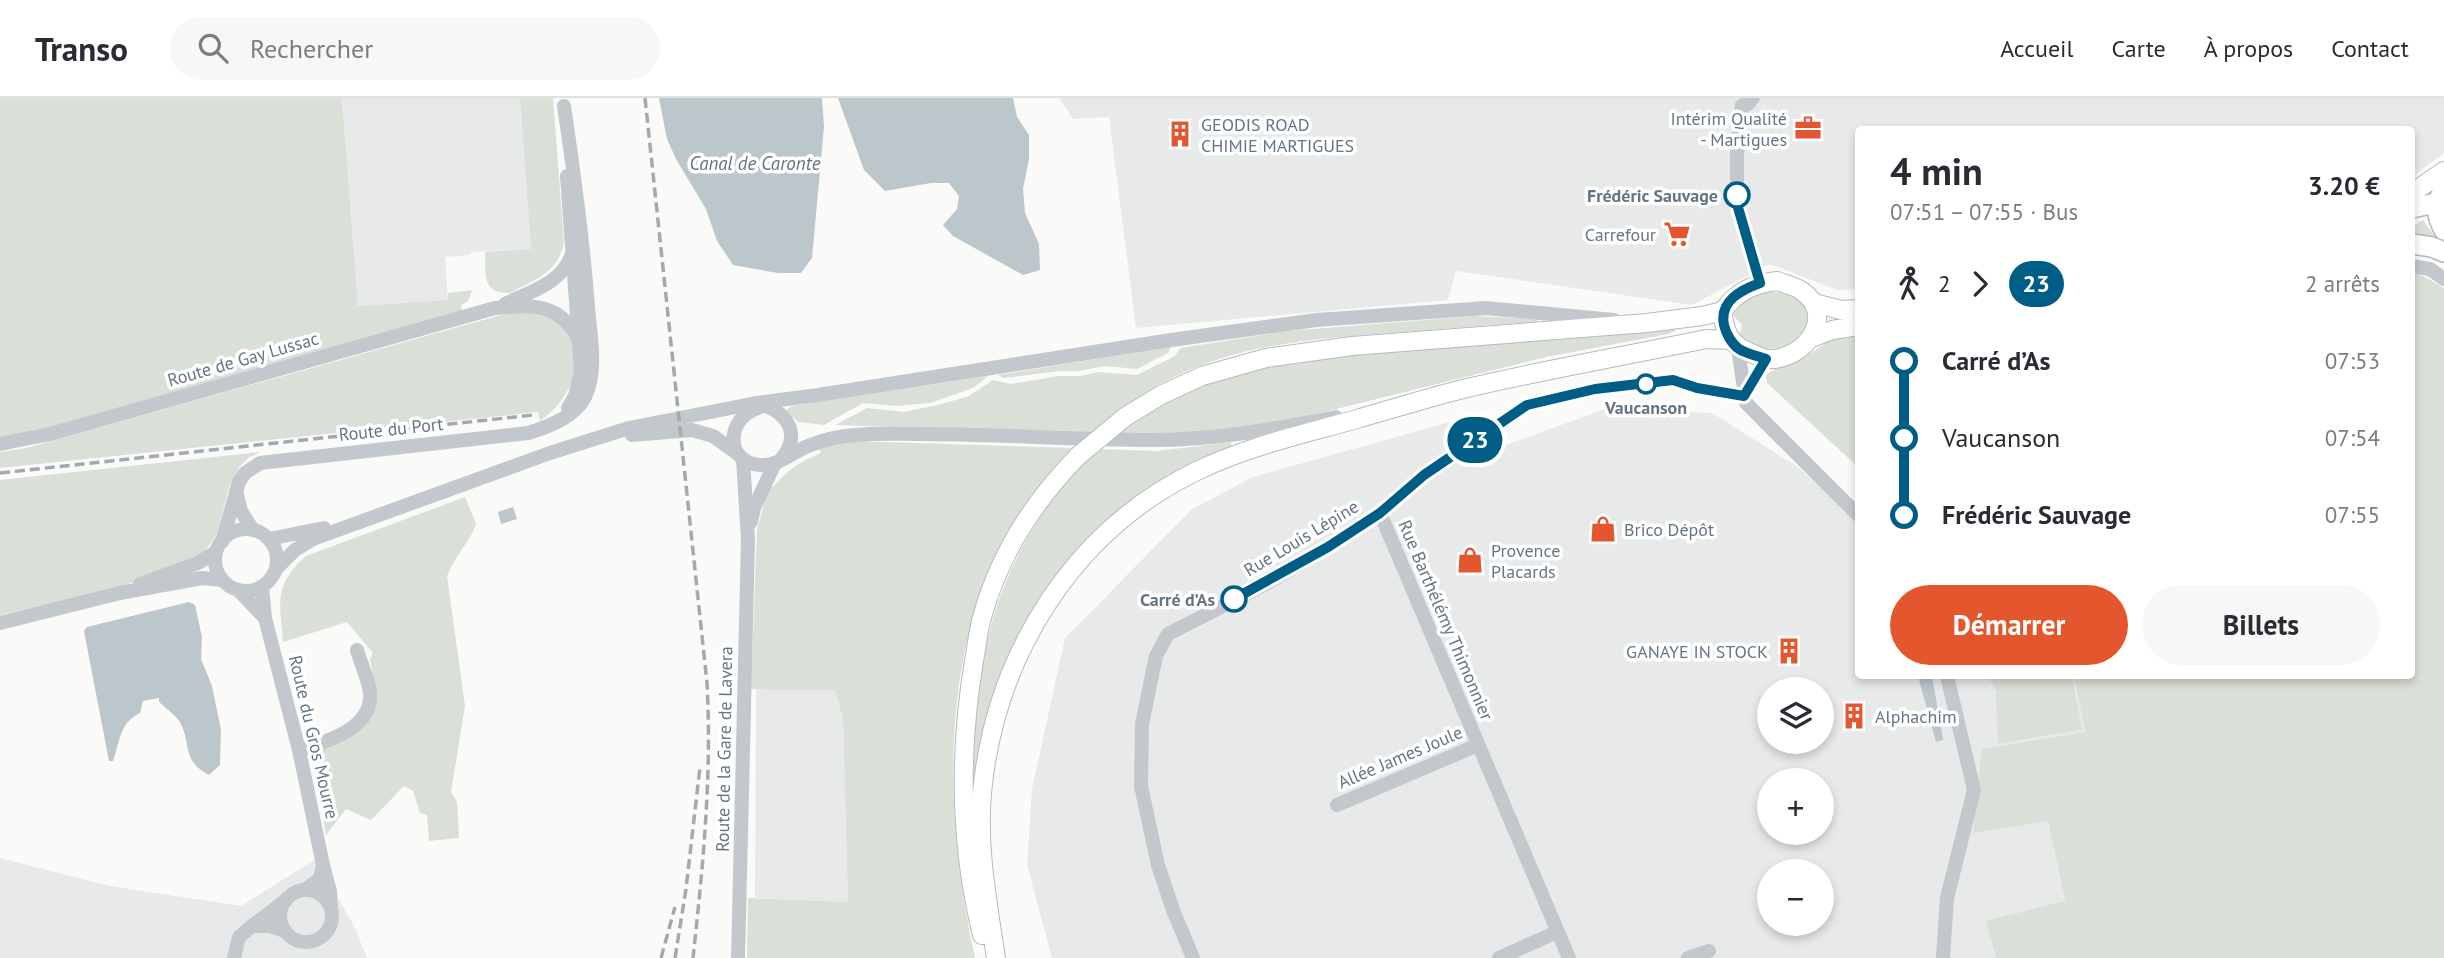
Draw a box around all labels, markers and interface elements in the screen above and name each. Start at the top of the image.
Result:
search box [170,17,660,80]
text: Transo [35,27,128,70]
icon: search [194,29,232,67]
text: Rechercher [250,32,373,65]
text: Accueil [2000,33,2074,64]
text: Carte [2112,33,2166,64]
text: À propos [2204,33,2293,64]
text: Contact [2331,33,2409,64]
place label: Intérim Qualité - Martigues [1670,107,1787,151]
place label: GEODIS ROAD CHIMIE MARTIGUES [1201,113,1354,157]
office icon: Intérim Qualité - Martigues [1793,113,1823,143]
building icon: GEODIS ROAD CHIMIE MARTIGUES [1165,119,1195,149]
text: 4 min [1890,146,1983,195]
water label: Canal de Caronte [690,151,821,175]
text: 3.20 € [2308,169,2380,202]
marker: Frédéric Sauvage [1724,182,1750,208]
place label: Frédéric Sauvage [1587,184,1718,207]
text: 07:51 – 07:55 · Bus [1890,197,2078,226]
supermarket icon: Carrefour [1662,219,1692,249]
place label: Carrefour [1585,223,1656,246]
icon: walk [1890,265,1928,303]
icon: forward [1961,265,1999,303]
text: 23 [2023,268,2050,299]
text: 2 [1938,269,1951,298]
text: 2 arrêts [2305,269,2380,298]
street label: Route de Gay Lussac [165,326,321,392]
text: Carré d’As [1942,344,2050,377]
text: 07:53 [2325,346,2380,375]
marker: Vaucanson [1636,374,1656,394]
place label: Vaucanson [1604,396,1687,419]
street label: Route du Port [338,412,444,446]
line badge: 23 [1444,417,1506,463]
text: Vaucanson [1942,421,2060,454]
text: 07:54 [2325,423,2380,452]
text: 23 [1461,424,1489,455]
street label: Rue Louis Lépine [1239,495,1363,581]
text: Frédéric Sauvage [1942,498,2131,531]
text: 07:55 [2325,500,2380,529]
shop icon: Brico Dépôt [1588,514,1618,544]
street label: Rue Barthélémy Thimonnier [1393,517,1499,723]
place label: Brico Dépôt [1624,518,1714,541]
place label: Provence Placards [1491,539,1560,583]
shop icon: Provence Placards [1455,545,1485,575]
button: Démarrer [1890,585,2128,665]
button: Billets [2142,585,2380,665]
marker: Carré d’As [1221,586,1247,612]
place label: Carré d’As [1140,588,1215,611]
building icon: GANAYE IN STOCK [1774,636,1804,666]
place label: GANAYE IN STOCK [1626,640,1768,663]
street label: Route de la Gare de Lavera [711,646,737,852]
street label: Route du Gros Mourre [284,653,344,821]
map controls [1757,677,1834,936]
button: layers [1757,677,1834,754]
building icon: Alphachim [1839,701,1869,731]
place label: Alphachim [1875,705,1957,728]
street label: Allée James Joule [1334,720,1466,794]
button: + [1757,768,1834,845]
button: − [1757,859,1834,936]

